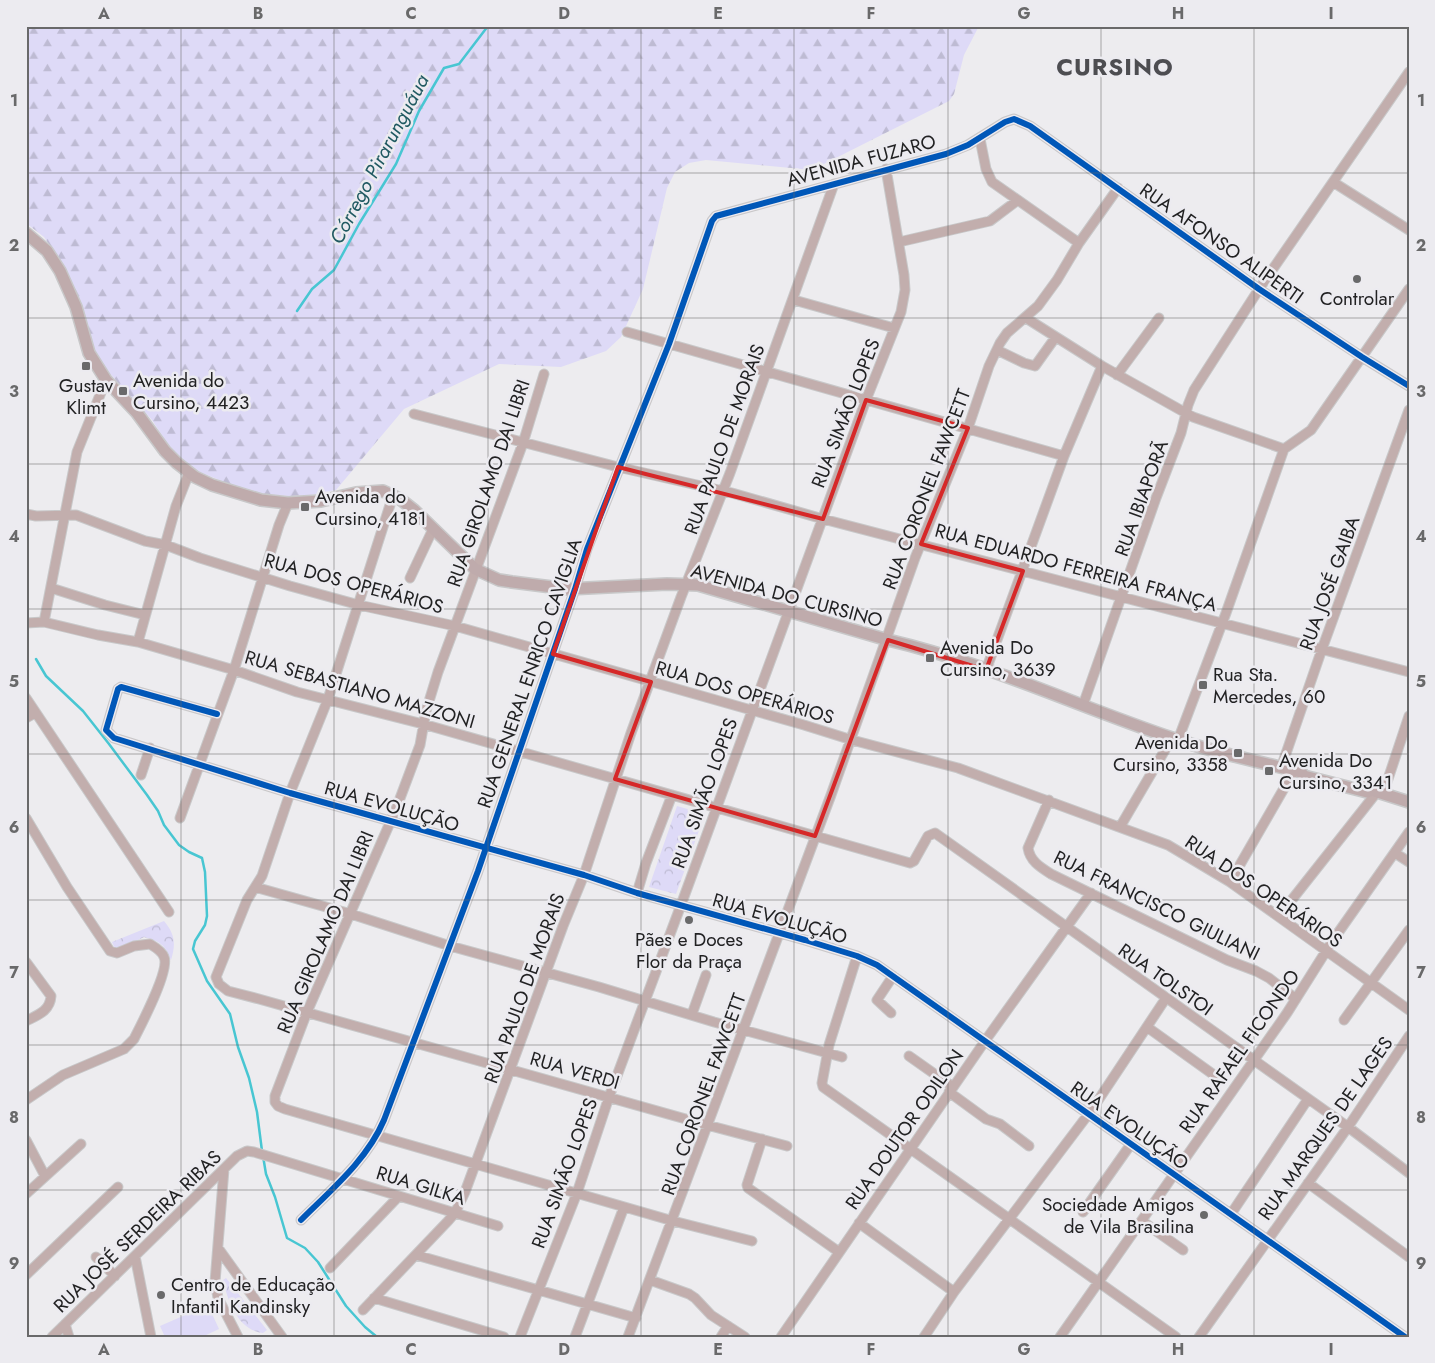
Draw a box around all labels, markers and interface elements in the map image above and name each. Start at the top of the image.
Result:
text: A [97,2,110,25]
text: B [253,2,263,25]
text: C [405,2,417,25]
text: D [558,2,570,25]
text: E [713,2,723,25]
text: F [867,2,875,25]
text: G [1017,2,1031,25]
text: H [1172,2,1184,25]
text: I [1328,2,1334,25]
district label: CURSINO [1056,49,1174,84]
water label: Córrego Pirarunguáua [322,69,437,249]
text: 1 [10,89,18,112]
text: 1 [1417,89,1425,112]
street label: AVENIDA FUZARO [783,128,939,193]
street label: RUA AFONSO ALIPERTI [1134,177,1309,310]
text: 2 [9,234,19,257]
text: 2 [1416,234,1426,257]
marker: Controlar [1351,273,1363,285]
place label: Controlar [1320,285,1395,312]
street label: RUA SIMÃO LOPES [805,335,886,492]
street label: RUA PAULO DE MORAIS [677,340,771,538]
marker: Gustav Klimt [80,360,92,372]
place label: Avenida do Cursino, 4423 [133,367,249,416]
place label: Gustav Klimt [59,372,114,421]
street label: RUA GIROLAMO DAI LIBRI [440,376,537,591]
text: 3 [9,380,19,403]
text: 3 [1416,380,1426,403]
marker: Avenida do Cursino, 4423 [117,385,129,397]
street label: RUA CORONEL FAWCETT [876,385,977,593]
street label: RUA IBIAPORÃ [1108,436,1175,560]
place label: Avenida do Cursino, 4181 [315,483,427,532]
marker: Avenida do Cursino, 4181 [299,501,311,513]
street label: RUA JOSÉ GAIBA [1293,512,1366,654]
street label: RUA EDUARDO FERREIRA FRANÇA [932,517,1220,618]
text: 4 [8,525,20,548]
text: 4 [1415,525,1427,548]
street label: RUA GENERAL ENRICO CAVIGLIA [471,534,589,812]
street label: RUA DOS OPERÁRIOS [261,547,447,620]
street label: AVENIDA DO CURSINO [688,557,886,634]
place label: Avenida Do Cursino, 3639 [940,634,1056,683]
street label: RUA SEBASTIANO MAZZONI [242,644,478,735]
marker: Avenida Do Cursino, 3639 [924,652,936,664]
street label: RUA DOS OPERÁRIOS [652,654,837,731]
place label: Rua Sta. Mercedes, 60 [1213,661,1325,710]
text: 5 [9,670,19,693]
text: 5 [1416,670,1426,693]
marker: Rua Sta. Mercedes, 60 [1197,679,1209,691]
street label: RUA SIMÃO LOPES [665,714,744,872]
place label: Avenida Do Cursino, 3358 [1113,729,1228,778]
marker: Avenida Do Cursino, 3358 [1232,747,1244,759]
place label: Avenida Do Cursino, 3341 [1279,747,1392,796]
marker: Avenida Do Cursino, 3341 [1263,765,1275,777]
street label: RUA EVOLUÇÃO [321,774,462,839]
text: 6 [9,816,19,839]
text: 6 [1416,816,1426,839]
street label: RUA GIROLAMO DAI LIBRI [270,827,380,1038]
street label: RUA DOS OPERÁRIOS [1180,829,1348,954]
street label: RUA FRANCISCO GIULIANI [1049,844,1264,967]
street label: RUA EVOLUÇÃO [709,886,850,951]
street label: RUA PAULO DE MORAIS [477,889,571,1087]
marker: Pães e Doces Flor da Praça [683,914,695,926]
place label: Pães e Doces Flor da Praça [635,926,743,975]
street label: RUA TOLSTOI [1113,937,1219,1022]
text: 7 [9,961,19,984]
text: 7 [1416,961,1426,984]
street label: RUA RAFAEL FICONDO [1173,964,1306,1139]
street label: RUA CORONEL FAWCETT [654,989,753,1199]
street label: RUA MARQUES DE LAGES [1252,1031,1399,1226]
street label: RUA DOUTOR ODILON [839,1044,970,1215]
street label: RUA VERDI [527,1045,623,1096]
street label: RUA EVOLUÇÃO [1065,1075,1194,1176]
street label: RUA SIMÃO LOPES [525,1094,604,1252]
text: 8 [9,1106,19,1129]
text: 8 [1416,1106,1426,1129]
street label: RUA JOSÉ SERDEIRA RIBAS [47,1144,227,1319]
street label: RUA GILKA [373,1159,469,1212]
place label: Sociedade Amigos de Vila Brasilina [1042,1191,1194,1240]
marker: Sociedade Amigos de Vila Brasilina [1198,1209,1210,1221]
text: 9 [9,1252,19,1275]
text: 9 [1416,1252,1426,1275]
place label: Centro de Educação Infantil Kandinsky [171,1271,335,1320]
marker: Centro de Educação Infantil Kandinsky [155,1289,167,1301]
text: A [97,1338,110,1361]
text: B [253,1338,263,1361]
text: C [405,1338,417,1361]
text: D [558,1338,570,1361]
text: E [713,1338,723,1361]
text: F [867,1338,875,1361]
text: G [1017,1338,1031,1361]
text: H [1172,1338,1184,1361]
text: I [1328,1338,1334,1361]

